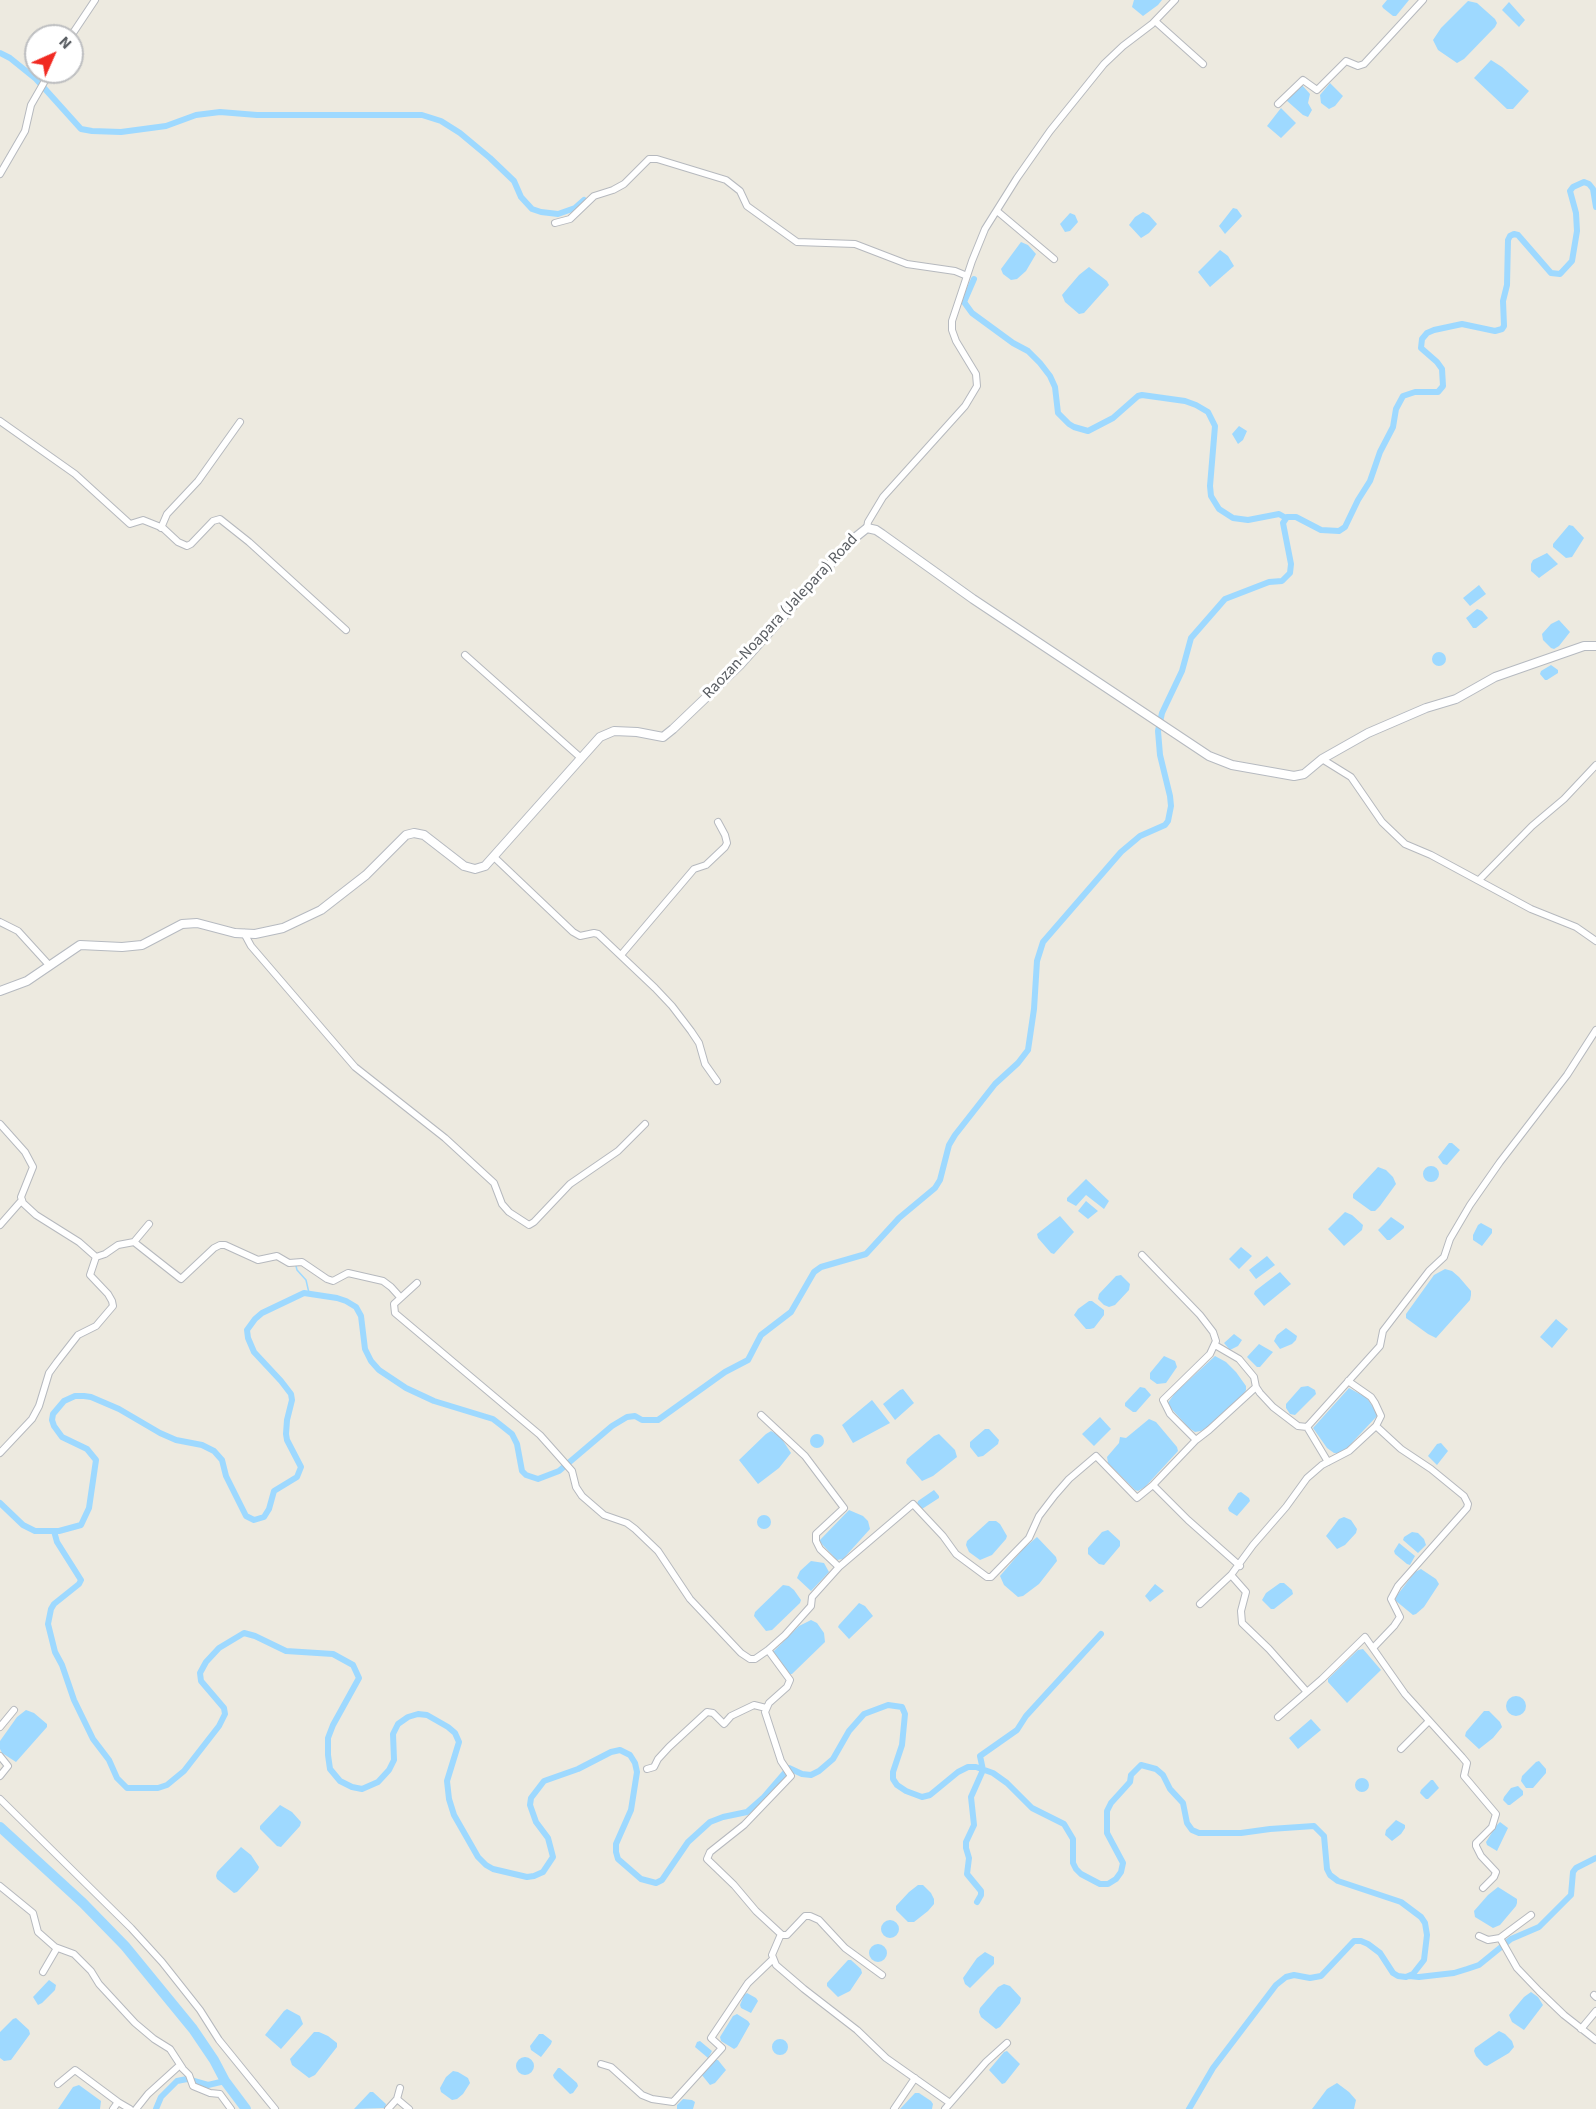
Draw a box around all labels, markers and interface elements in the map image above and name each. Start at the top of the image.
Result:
north arrow [24,24,84,84]
text: N [54,31,77,54]
street label: Raozan-Noapara (Jalepara) Road [699,531,863,703]

